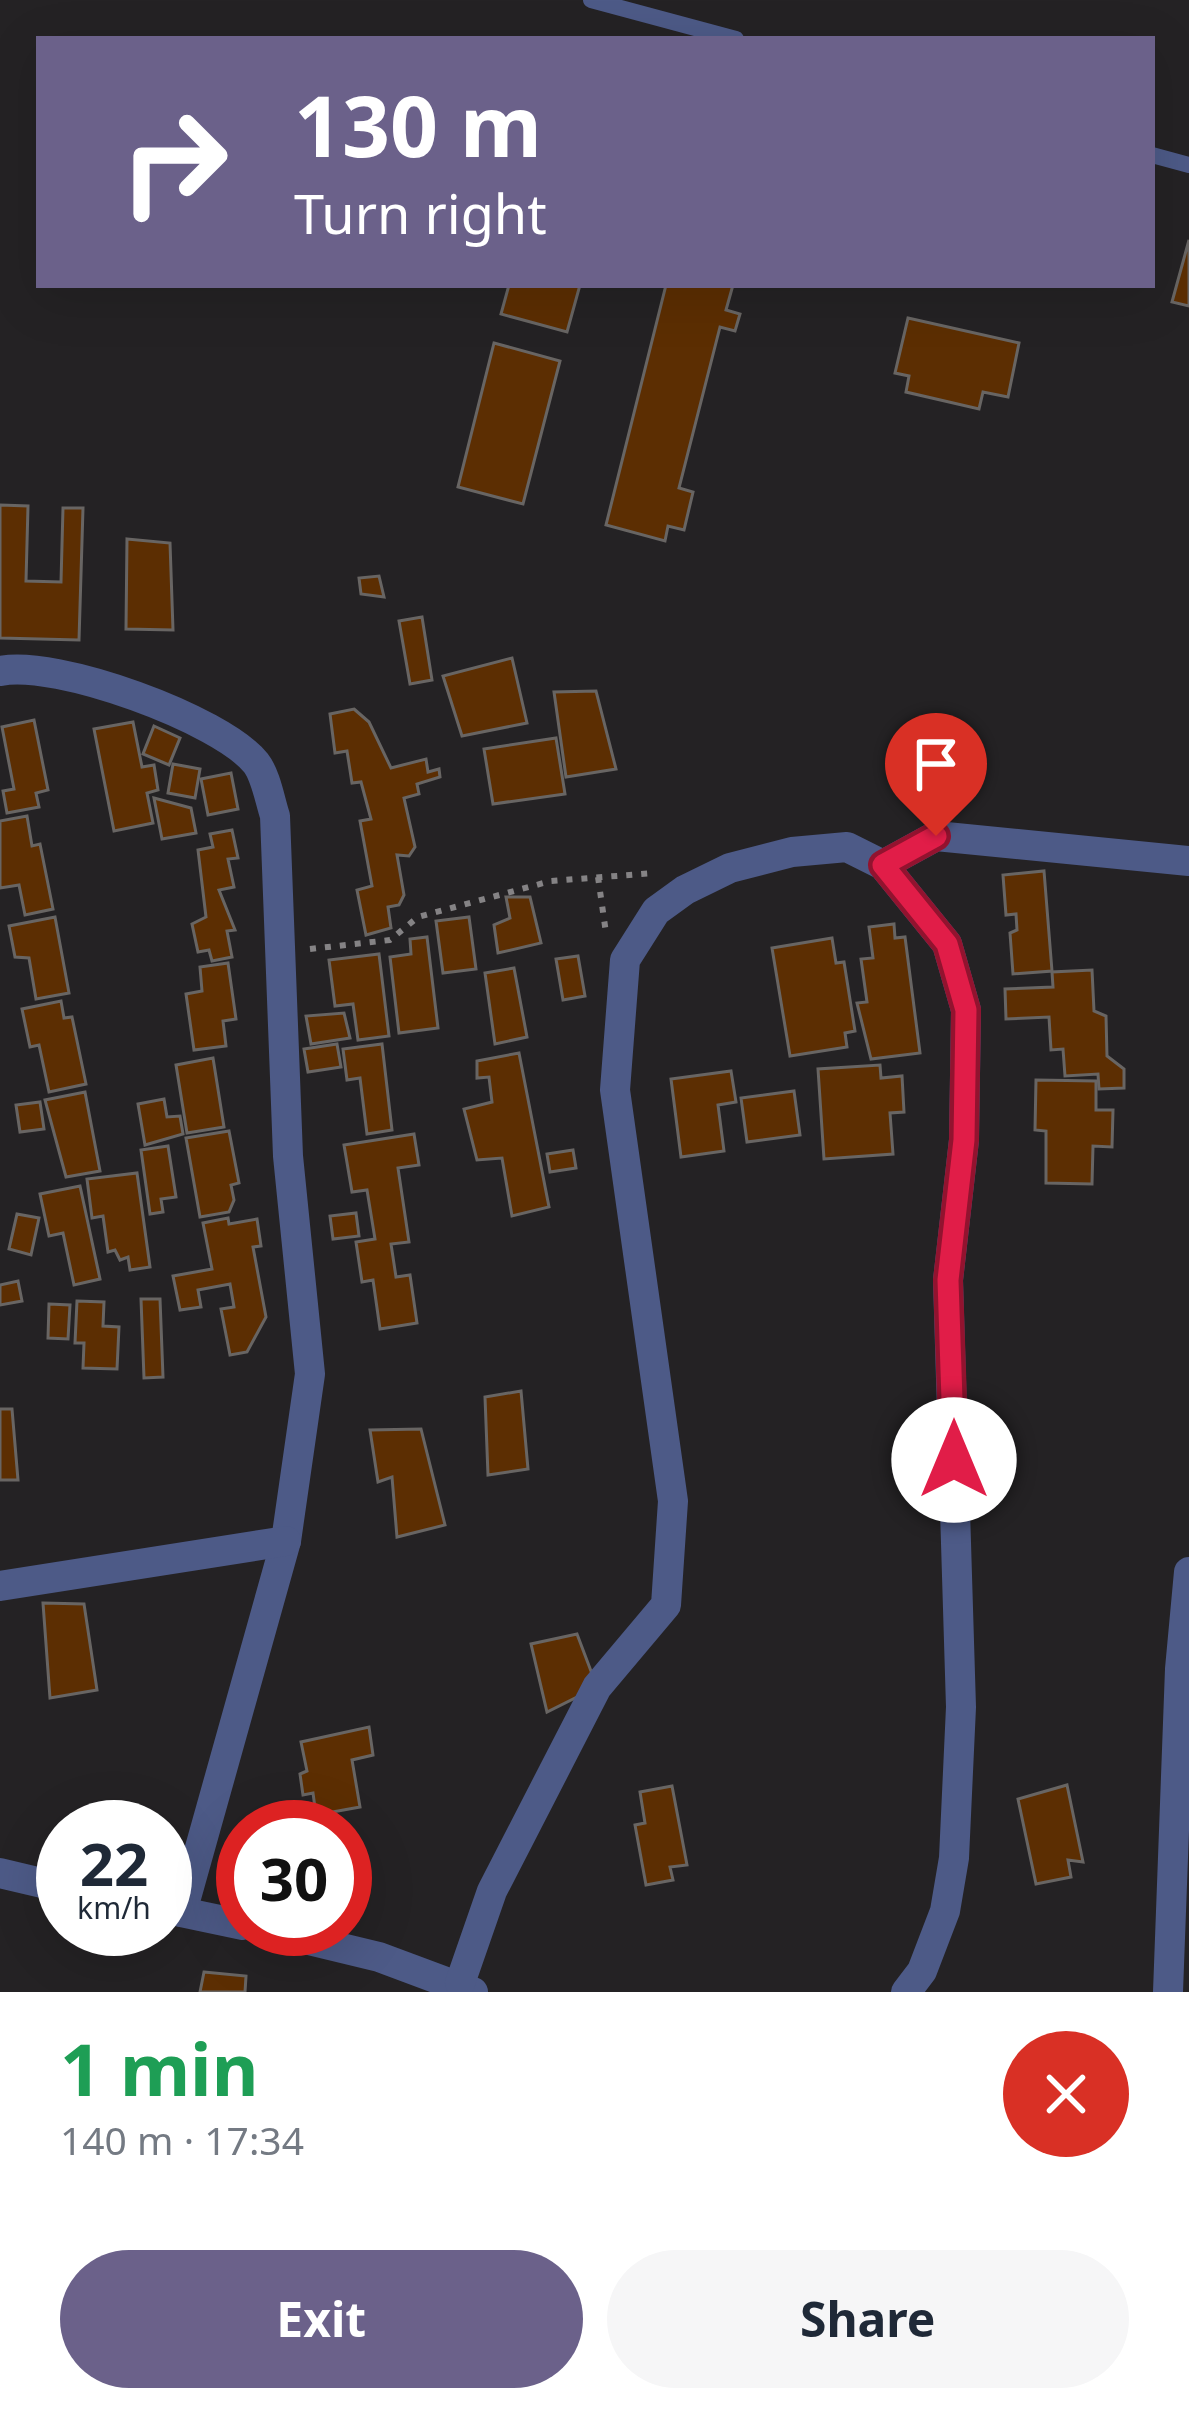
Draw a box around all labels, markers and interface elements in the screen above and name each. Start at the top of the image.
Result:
text: 130 m [294,67,542,182]
icon: right [96,84,252,240]
text: Turn right [294,176,547,250]
pin [885,713,987,836]
icon: arrive [903,731,969,797]
position arrow [891,1397,1017,1523]
speed limit sign: 30 [216,1800,372,1956]
text: 22 [80,1822,148,1904]
text: km/h [77,1887,151,1928]
text: 1 min [60,2019,258,2117]
button: close [1003,2031,1129,2157]
text: 140 m · 17:34 [60,2113,304,2166]
button: Exit [60,2250,583,2388]
button: Share [607,2250,1129,2388]

